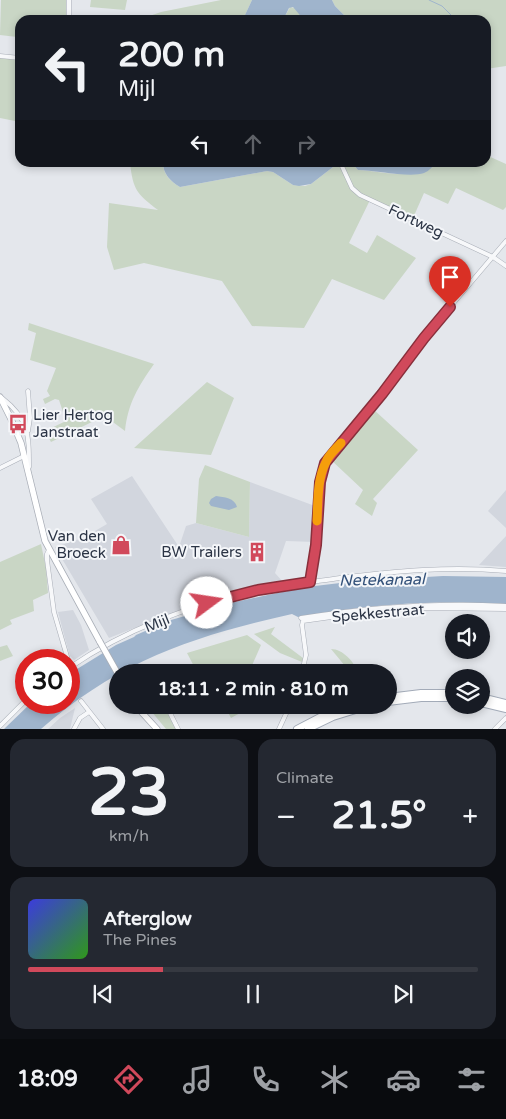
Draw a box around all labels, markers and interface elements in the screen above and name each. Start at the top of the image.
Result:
text: 200 m [118,34,225,76]
icon: left [35,35,100,100]
text: Mijl [118,76,156,102]
icon: left [186,130,214,158]
icon: ahead [239,130,267,158]
icon: right [292,130,320,158]
street label: Fortweg [386,200,446,242]
pin [429,256,471,307]
icon: arrive [436,263,464,291]
place label: Lier Hertog Janstraat [33,406,113,441]
bus stop icon: Lier Hertog Janstraat [7,413,29,435]
place label: Van den Broeck [48,527,106,562]
shop icon: Van den Broeck [110,534,132,556]
building icon: BW Trailers [246,541,268,563]
place label: BW Trailers [161,543,242,561]
water label: Netekanaal [339,569,427,591]
position arrow [180,576,232,628]
street label: Spekkestraat [331,600,425,626]
street label: Mijl [142,610,172,636]
map controls [445,614,490,714]
button: sound [445,614,490,659]
speed limit sign: 30 [15,649,80,714]
button: layers [445,669,490,714]
text: 18:11 · 2 min · 810 m [157,678,349,700]
text: 23 [88,754,170,833]
text: Climate [276,768,334,788]
text: 21.5° [332,793,427,839]
text: − [276,800,296,834]
text: + [462,800,478,834]
text: km/h [109,826,149,846]
text: Afterglow [103,908,192,930]
text: The Pines [103,930,177,950]
icon: previous [89,980,117,1008]
icon: pause [239,980,267,1008]
icon: next [389,980,417,1008]
icon: directions [111,1062,146,1097]
icon: music [180,1062,215,1097]
icon: phone [248,1062,283,1097]
icon: climate [317,1062,352,1097]
icon: car [386,1062,421,1097]
icon: filters [454,1062,489,1097]
text: 18:09 [17,1066,78,1092]

